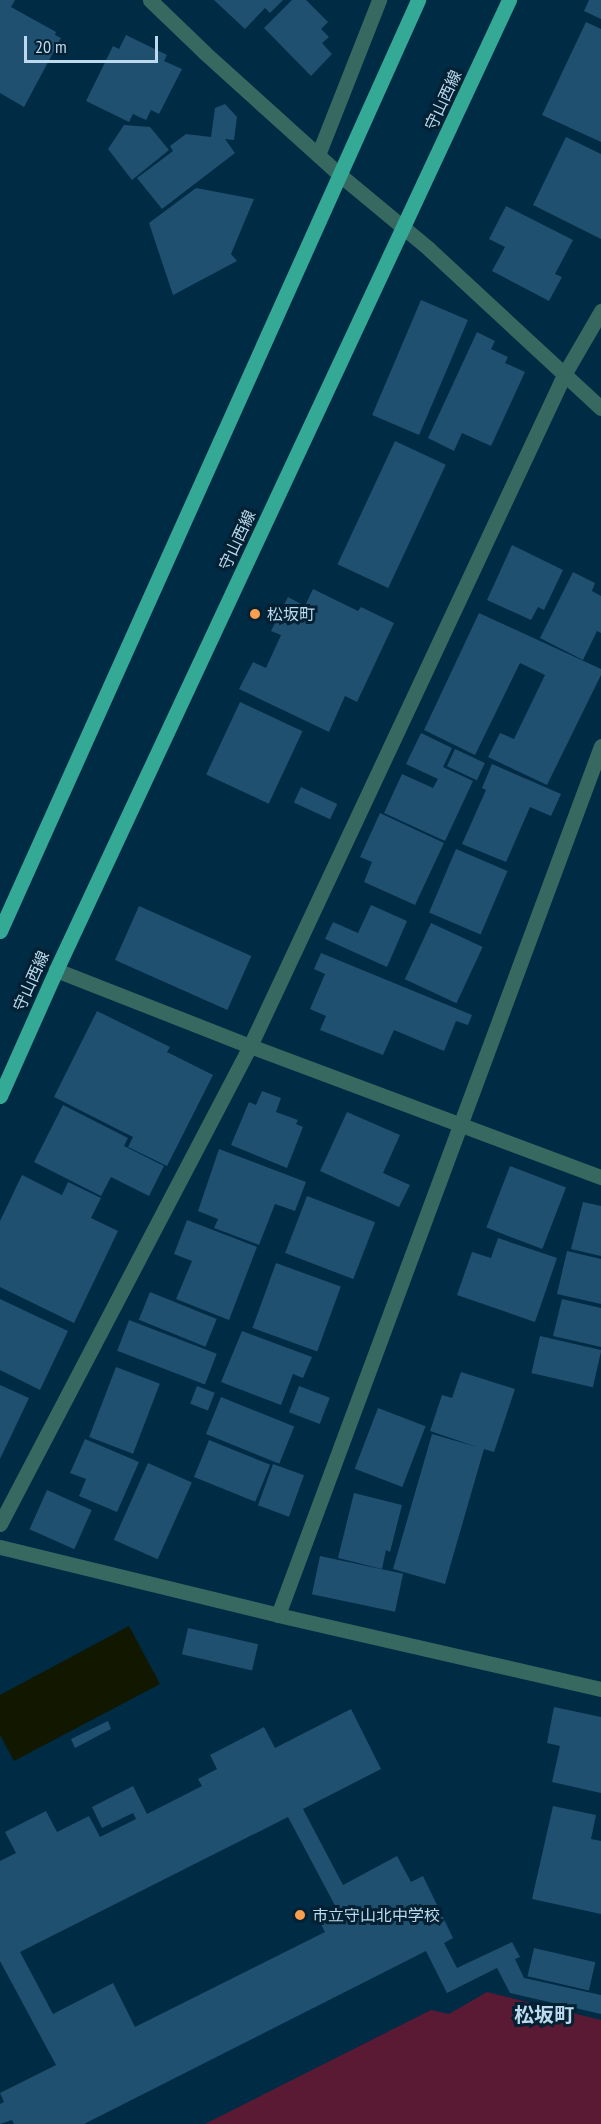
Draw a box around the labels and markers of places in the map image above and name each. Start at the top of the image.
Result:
place label: 松坂町 [267,604,315,624]
marker: 松坂町 [248,607,262,621]
place label: 市立守山北中学校 [312,1905,440,1925]
marker: 市立守山北中学校 [293,1908,307,1922]

